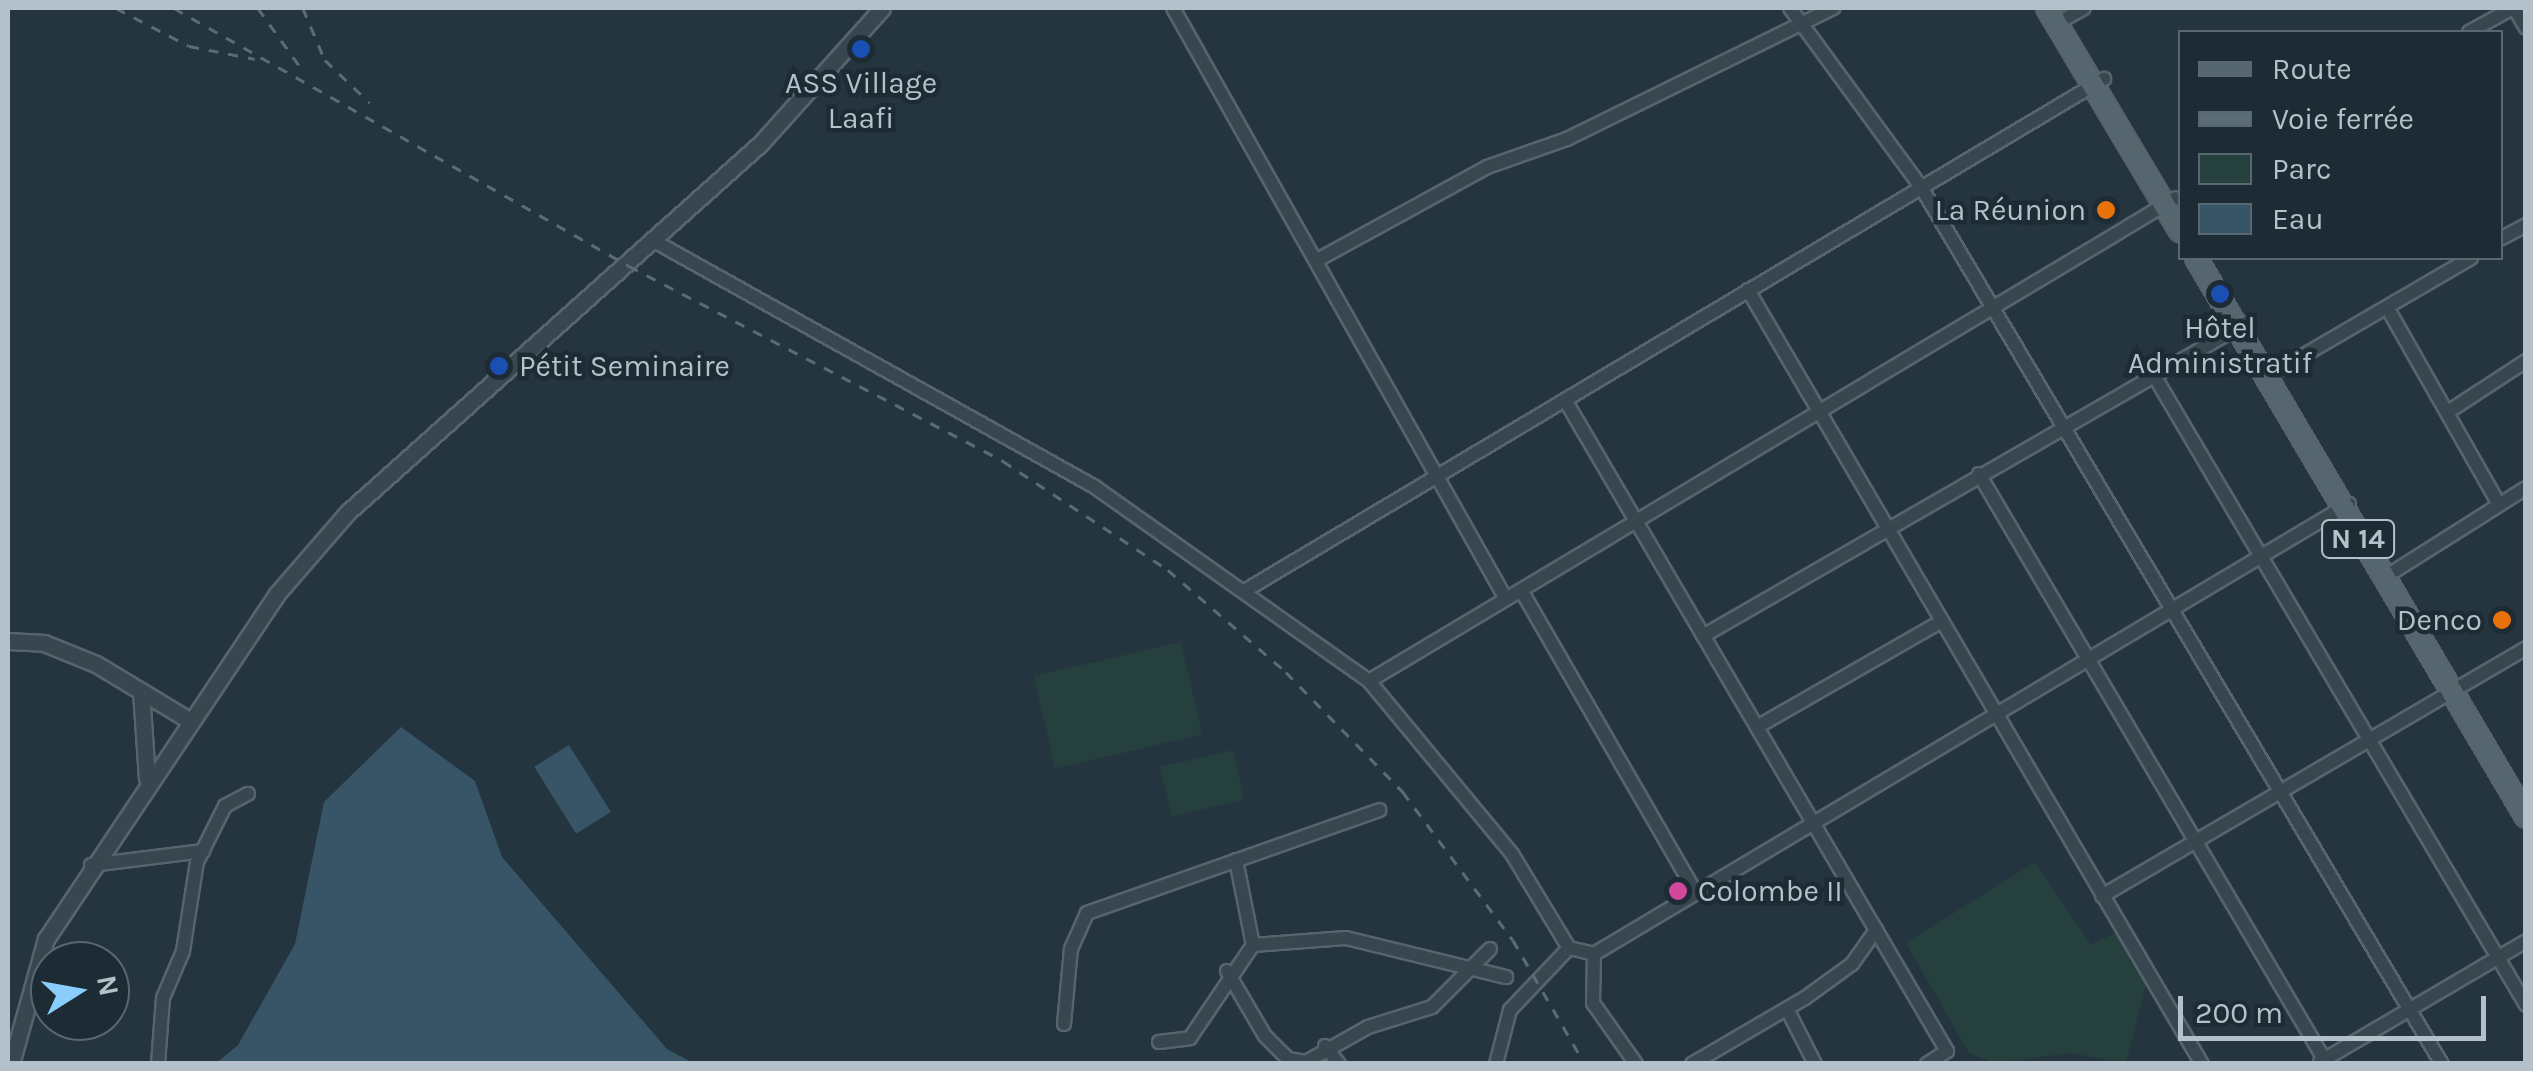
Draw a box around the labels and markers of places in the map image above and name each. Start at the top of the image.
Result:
marker: ASS Village Laafi [850,38,872,60]
place label: ASS Village Laafi [785,65,937,136]
place label: La Réunion [1935,192,2086,228]
marker: La Réunion [2095,199,2117,221]
marker: Hôtel Administratif [2209,283,2231,305]
place label: Hôtel Administratif [2128,310,2312,380]
place label: Pétit Seminaire [519,348,730,384]
marker: Pétit Seminaire [488,355,510,377]
place label: Denco [2397,602,2482,638]
marker: Denco [2491,609,2513,631]
place label: Colombe II [1698,873,1843,909]
marker: Colombe II [1667,880,1689,902]

